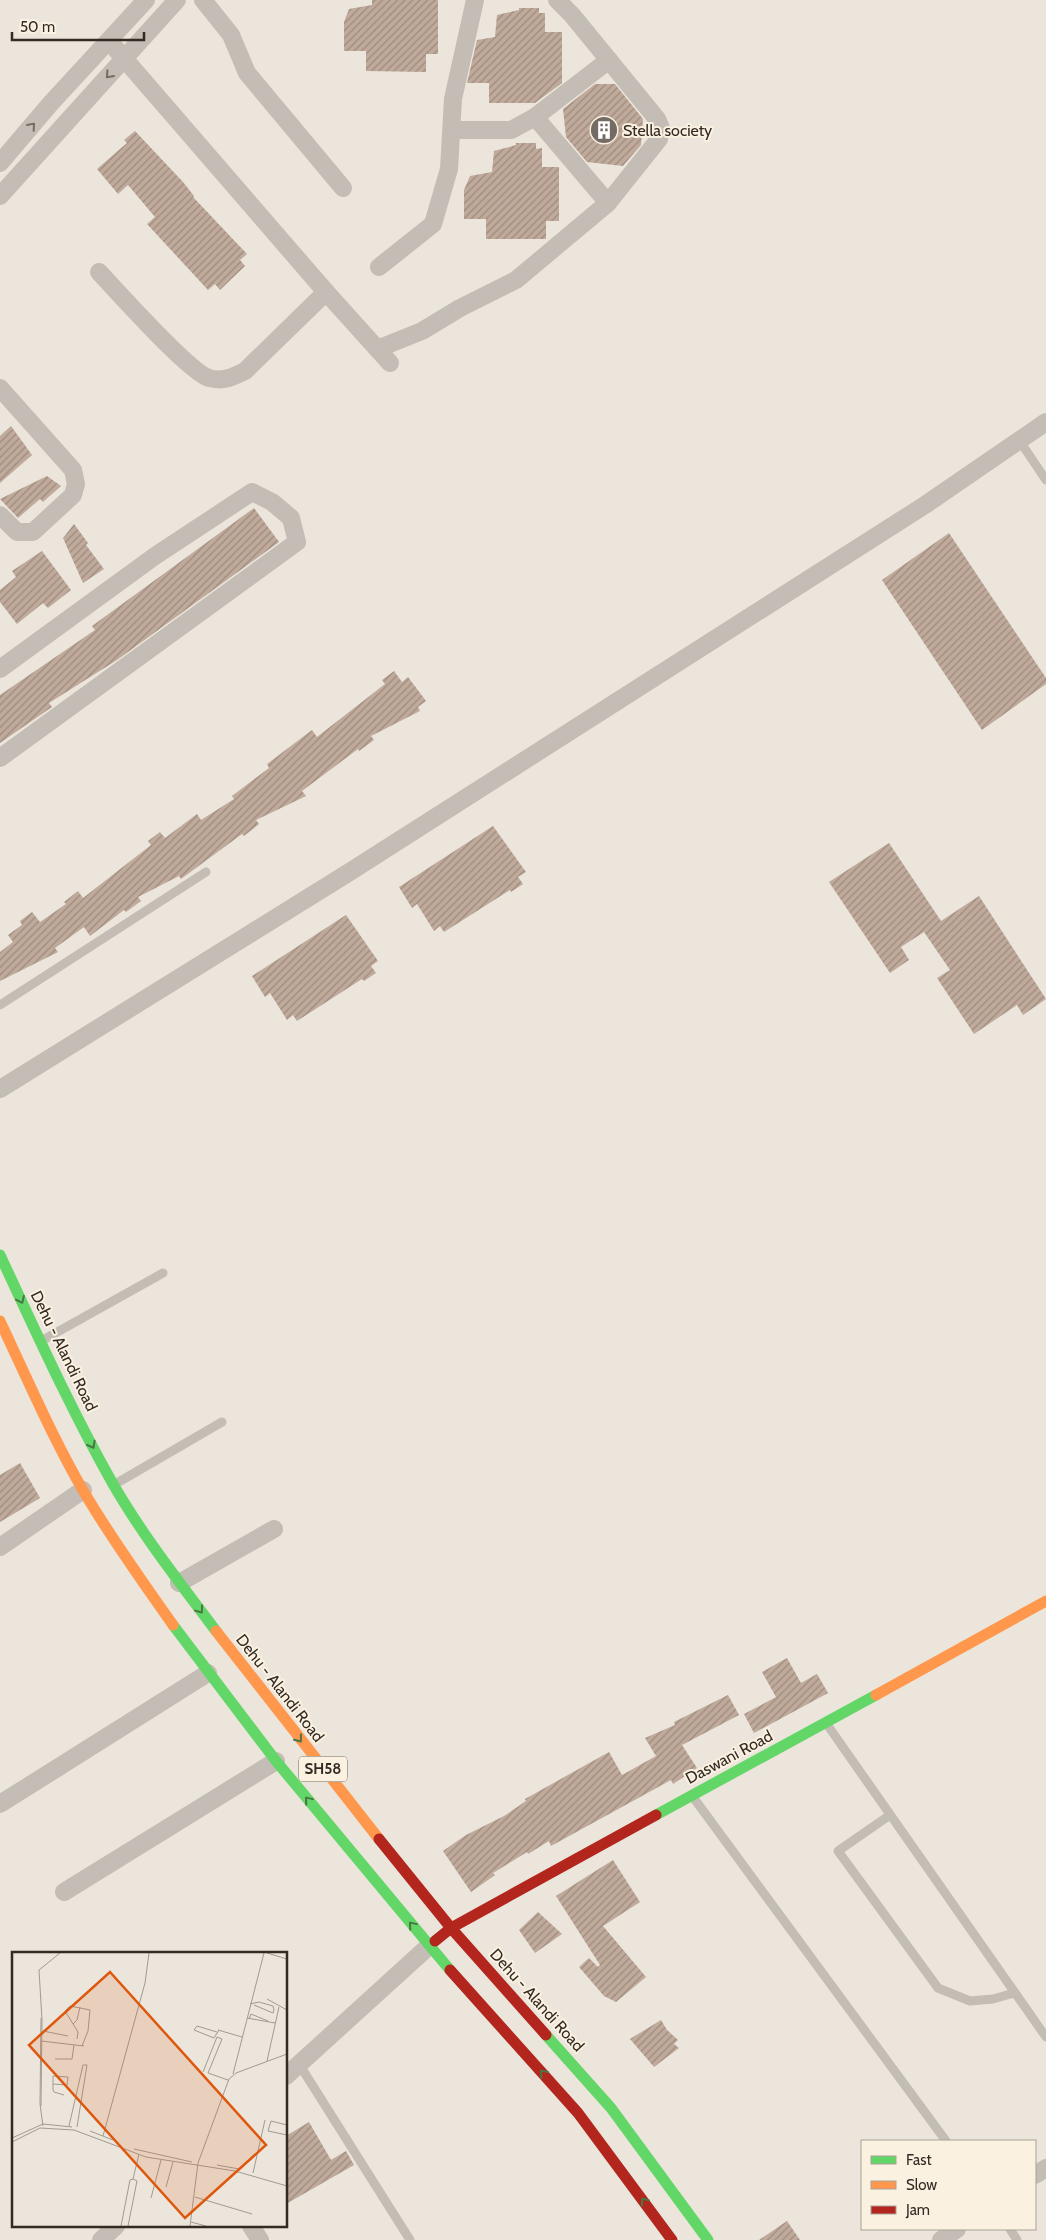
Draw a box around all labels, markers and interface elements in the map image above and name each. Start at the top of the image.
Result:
scale bar [12,10,145,42]
text: 50 m [20,18,55,36]
one-way arrow [106,70,115,79]
building icon: Stella society [589,115,619,145]
place label: Stella society [623,121,712,140]
one-way arrow [26,122,35,131]
street label: Dehu - Alandi Road [27,1288,101,1414]
one-way arrow [14,1294,24,1303]
one-way arrow [86,1440,96,1449]
one-way arrow [195,1604,203,1613]
street label: Dehu - Alandi Road [232,1630,328,1746]
street label: Daswani Road [682,1726,776,1788]
one-way arrow [294,1733,302,1742]
road number: SH58 [299,1756,347,1782]
one-way arrow [305,1797,314,1806]
one-way arrow [409,1922,418,1931]
street label: Dehu - Alandi Road [486,1945,588,2055]
inset map [12,1952,288,2228]
one-way arrow [540,2070,549,2079]
legend [861,2140,1036,2230]
text: Fast [906,2151,931,2169]
text: Slow [906,2176,937,2194]
one-way arrow [641,2198,649,2207]
text: Jam [905,2201,930,2219]

